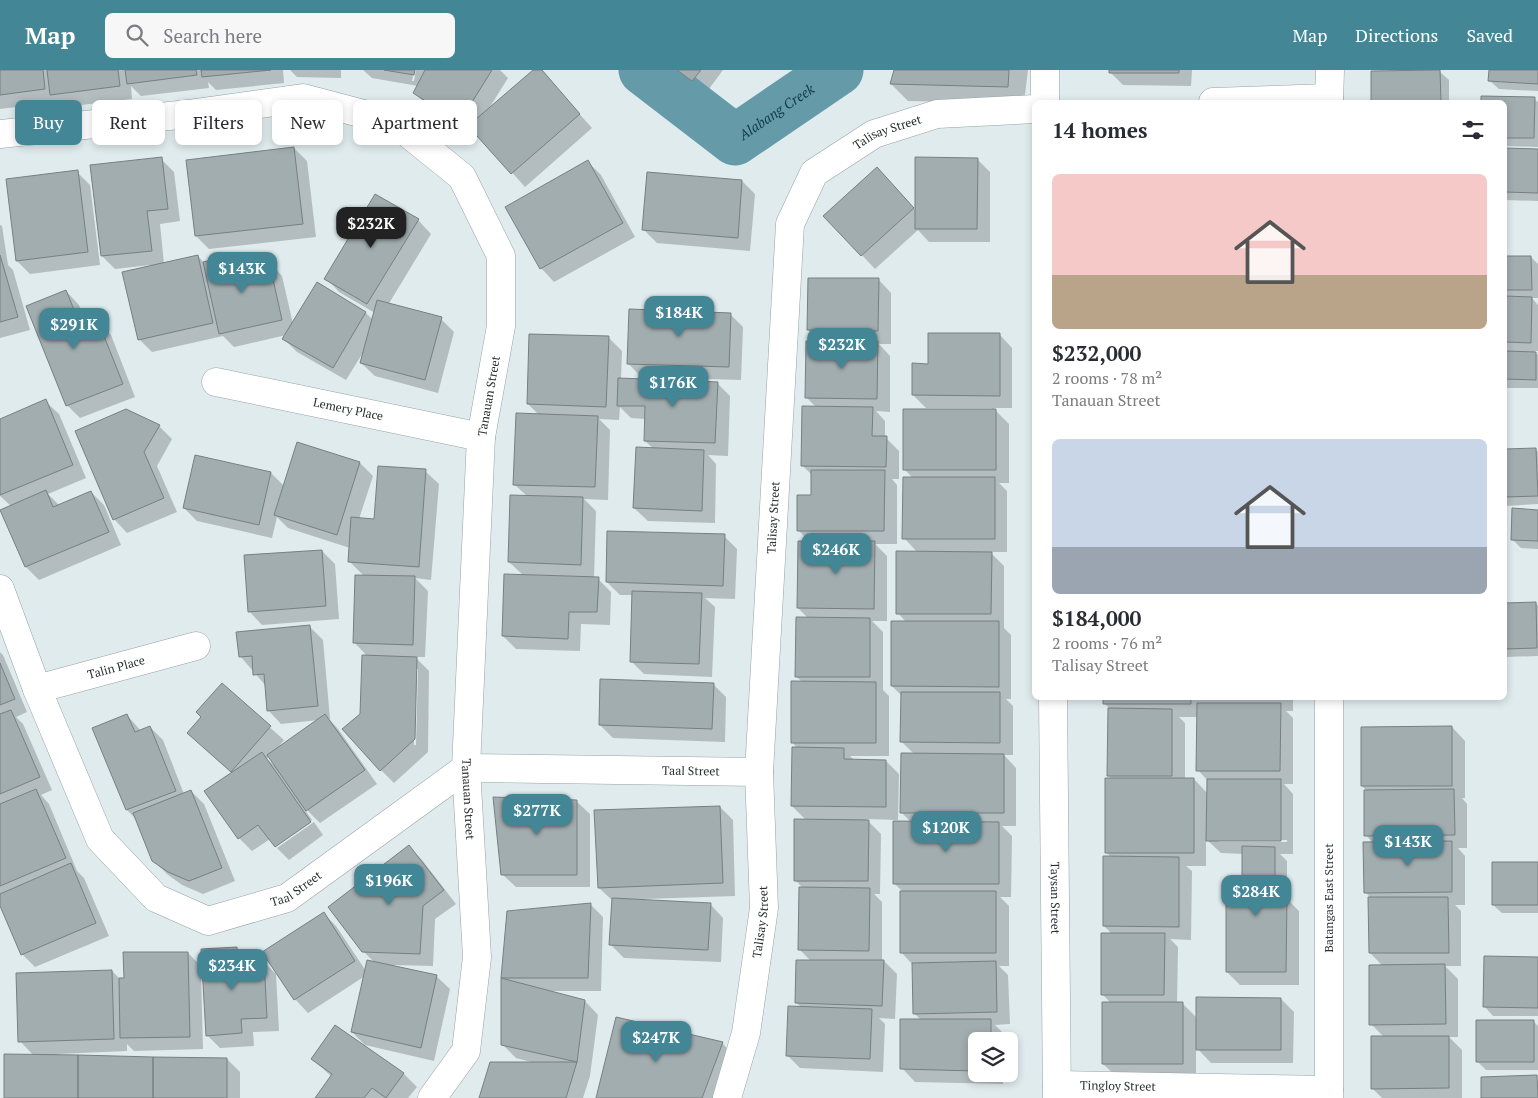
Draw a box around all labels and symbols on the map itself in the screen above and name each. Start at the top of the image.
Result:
water label: Alabang Creek [734,79,818,144]
street label: Talisay Street [850,111,924,153]
pin: $232K [336,206,406,249]
pin: $143K [207,252,277,294]
pin: $184K [644,296,714,338]
pin: $291K [39,308,109,350]
pin: $232K [807,328,877,370]
street label: Tanauan Street [474,354,503,437]
pin: $176K [638,366,708,408]
street label: Lemery Place [312,394,385,424]
street label: Talisay Street [763,480,782,554]
pin: $246K [801,532,871,575]
street label: Talin Place [86,652,146,682]
street label: Tanauan Street [459,758,478,841]
street label: Taal Street [662,763,721,778]
pin: $277K [502,794,572,836]
pin: $120K [911,810,981,853]
pin: $143K [1373,824,1443,867]
street label: Batangas East Street [1321,843,1336,953]
street label: Taysan Street [1048,862,1063,935]
pin: $196K [354,864,424,906]
street label: Taal Street [269,867,325,909]
pin: $284K [1221,874,1291,917]
street label: Talisay Street [749,885,771,959]
pin: $234K [197,948,267,991]
pin: $247K [621,1020,691,1063]
street label: Tingloy Street [1080,1077,1156,1094]

